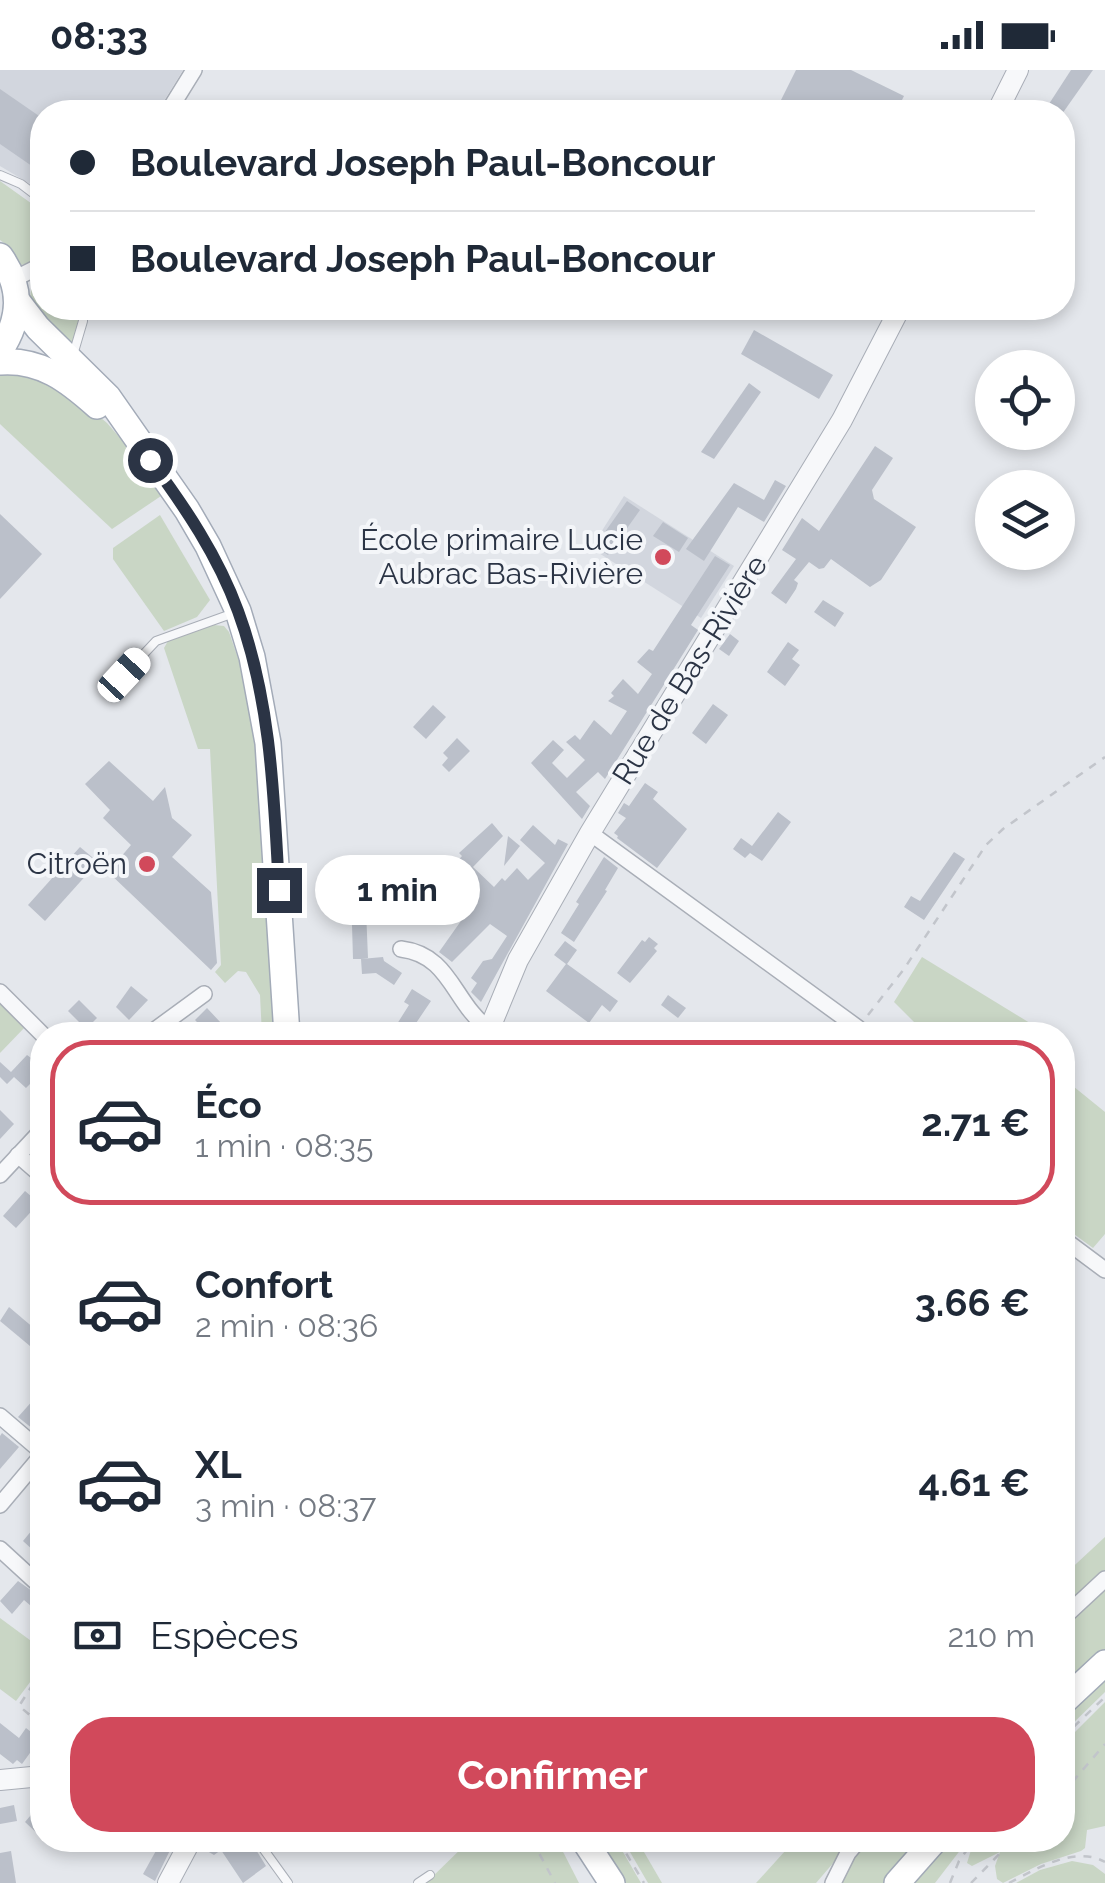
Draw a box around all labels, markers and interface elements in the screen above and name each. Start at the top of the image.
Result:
text: 08:33 [50,13,148,58]
text: Boulevard Joseph Paul-Boncour [130,140,716,185]
text: Boulevard Joseph Paul-Boncour [130,236,716,281]
map controls [975,350,1075,570]
button: locate [975,350,1075,450]
route start [128,438,173,483]
button: layers [975,470,1075,570]
place label: École primaire Lucie Aubrac Bas-Rivière [360,522,643,591]
marker: École primaire Lucie Aubrac Bas-Rivière [652,546,674,568]
street label: Rue de Bas-Rivière [605,549,774,791]
car [93,643,155,707]
place label: Citroën [27,846,127,881]
marker: Citroën [136,853,158,875]
callout: 1 min [314,855,479,925]
route end [257,868,302,913]
text: 1 min [357,871,438,908]
icon: car [75,1078,165,1168]
text: Éco [195,1082,262,1127]
text: 2.71 € [921,1100,1030,1145]
text: 1 min · 08:35 [195,1127,373,1164]
icon: car [75,1258,165,1348]
text: Confort [195,1262,333,1307]
text: 3.66 € [915,1280,1030,1325]
text: 2 min · 08:36 [195,1307,378,1344]
icon: car [75,1438,165,1528]
text: XL [195,1442,242,1487]
text: 4.61 € [918,1460,1030,1505]
text: 3 min · 08:37 [195,1487,376,1524]
icon: cash [70,1608,125,1663]
text: Espèces [150,1613,299,1658]
text: 210 m [947,1617,1035,1654]
button: Confirmer [70,1717,1035,1832]

